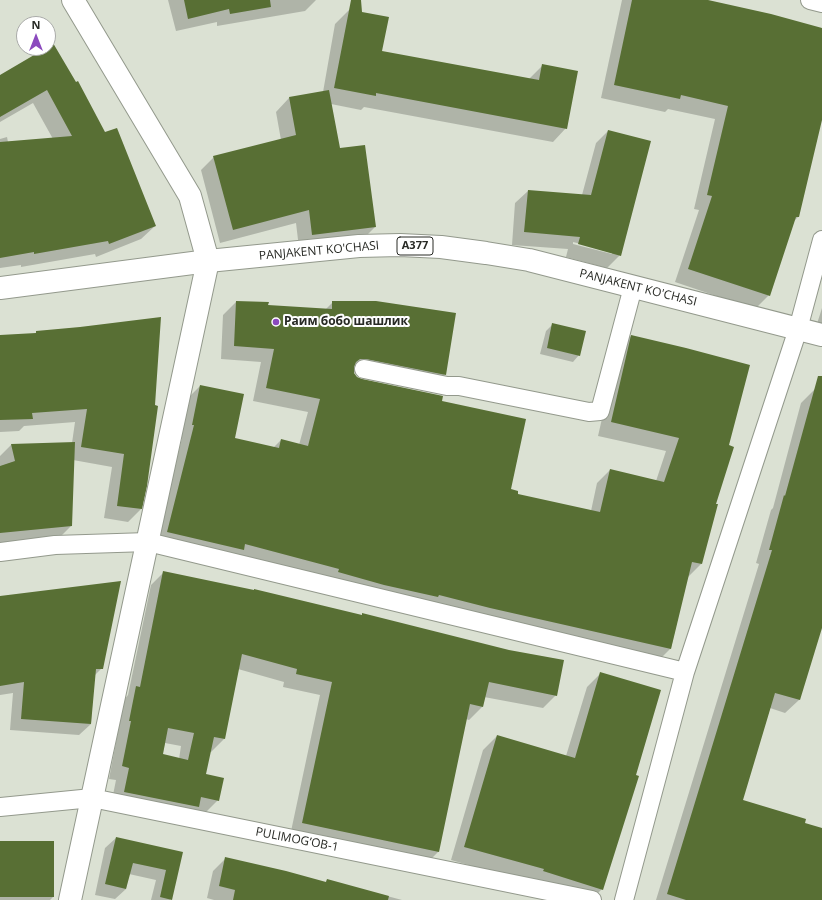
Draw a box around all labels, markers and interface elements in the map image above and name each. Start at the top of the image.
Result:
north arrow [16,16,56,56]
text: N [32,17,40,32]
road number: A377 [397,237,433,255]
street label: PANJAKENT KO'CHASI [258,239,380,263]
street label: PANJAKENT KO'CHASI [578,266,698,310]
place label: Раим бобо шашлик [284,315,408,329]
marker: Раим бобо шашлик [271,317,281,327]
street label: PULIMOG’OB-1 [254,825,340,855]

